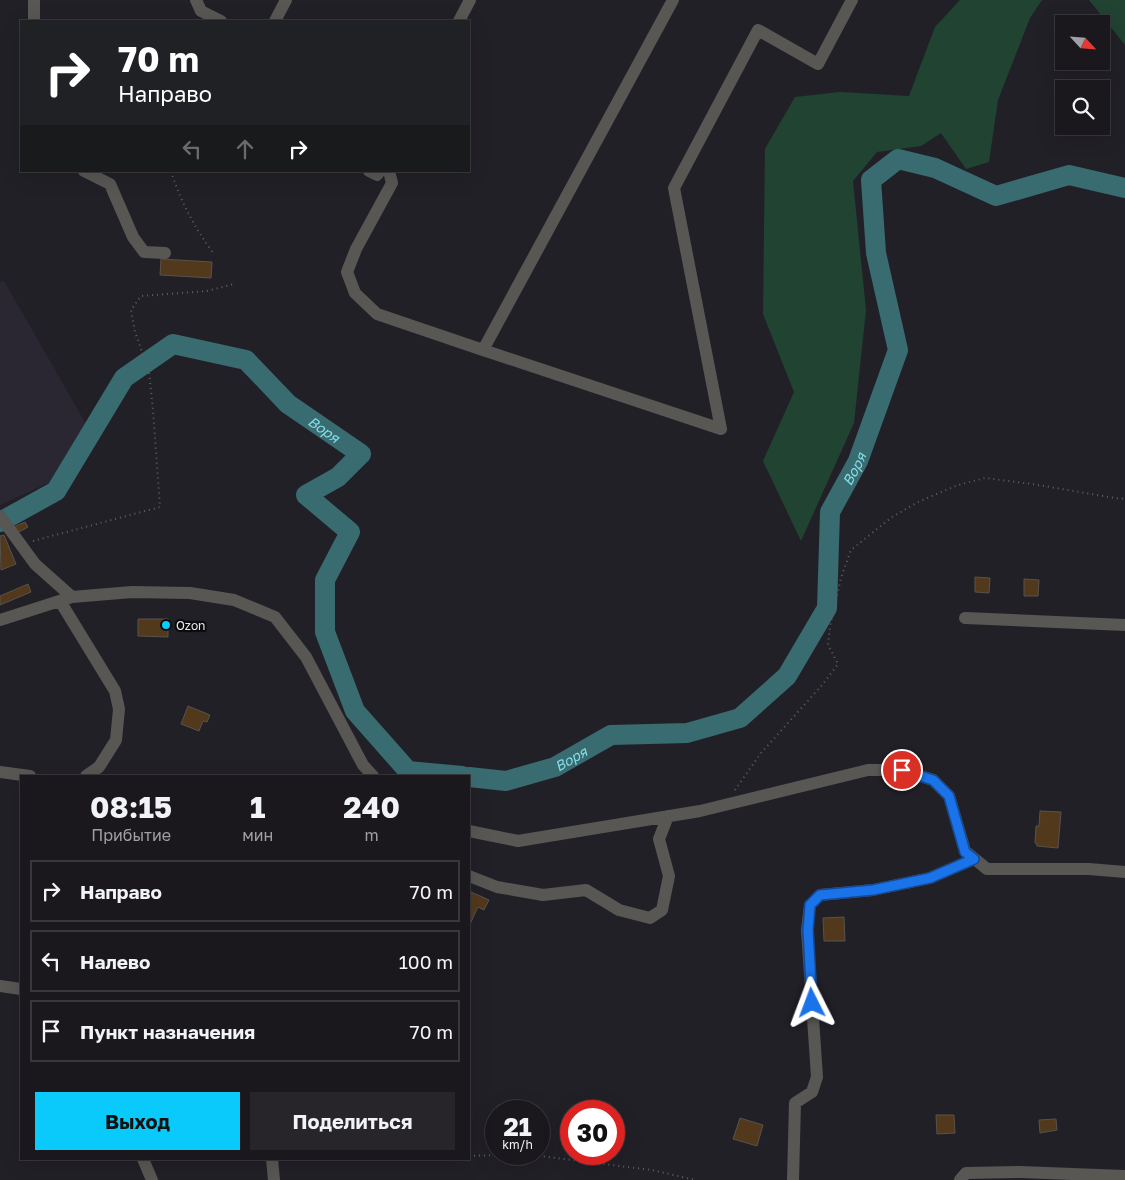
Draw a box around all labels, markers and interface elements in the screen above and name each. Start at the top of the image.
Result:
north arrow [1055,15,1110,70]
map controls [1055,15,1110,135]
text: 70 m [118,38,199,80]
icon: right [35,40,100,105]
text: Направо [118,80,212,107]
button: search [1055,80,1110,135]
icon: left [178,135,206,163]
icon: ahead [231,135,259,163]
icon: right [284,135,312,163]
water label: Воря [305,412,344,446]
water label: Воря [838,449,869,488]
place label: Ozon [176,618,205,633]
marker: Ozon [160,619,172,631]
water label: Воря [551,742,591,774]
pin [881,749,923,791]
icon: arrive [888,756,916,784]
text: 08:15 [90,789,172,825]
text: 1 [250,789,265,825]
text: 240 [343,789,400,825]
text: Прибытие [91,825,171,845]
text: мин [242,825,273,845]
text: m [365,825,379,845]
icon: right [37,877,65,905]
text: Направо [80,880,162,903]
text: 70 m [410,880,453,903]
icon: left [37,947,65,975]
text: Налево [80,950,150,973]
text: 100 m [399,950,453,973]
position arrow [785,976,837,1028]
icon: arrive [37,1017,65,1045]
text: Пункт назначения [80,1020,255,1043]
text: 70 m [410,1020,453,1043]
button: Выход [35,1092,240,1150]
button: Поделиться [250,1092,455,1150]
speed limit sign: 30 [560,1100,625,1165]
text: 21 [503,1111,532,1142]
text: km/h [502,1137,533,1152]

